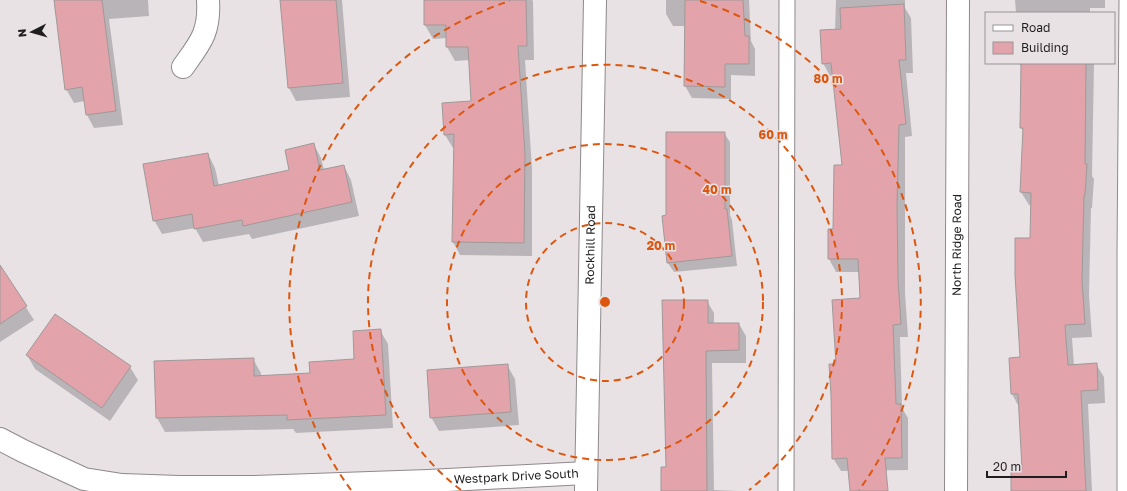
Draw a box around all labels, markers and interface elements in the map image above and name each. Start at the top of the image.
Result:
north arrow [12,12,52,52]
legend [985,12,1115,64]
text: Road [1021,20,1050,35]
text: N [15,28,28,38]
text: Building [1021,40,1069,55]
text: 80 m [814,71,842,86]
text: 60 m [759,127,787,142]
text: 40 m [703,182,731,197]
street label: North Ridge Road [949,194,964,296]
street label: Rockhill Road [582,205,598,285]
text: 20 m [647,238,675,253]
centre of rings [598,295,612,309]
scale bar [987,453,1066,479]
text: 20 m [993,459,1021,474]
street label: Westpark Drive South [453,465,579,487]

